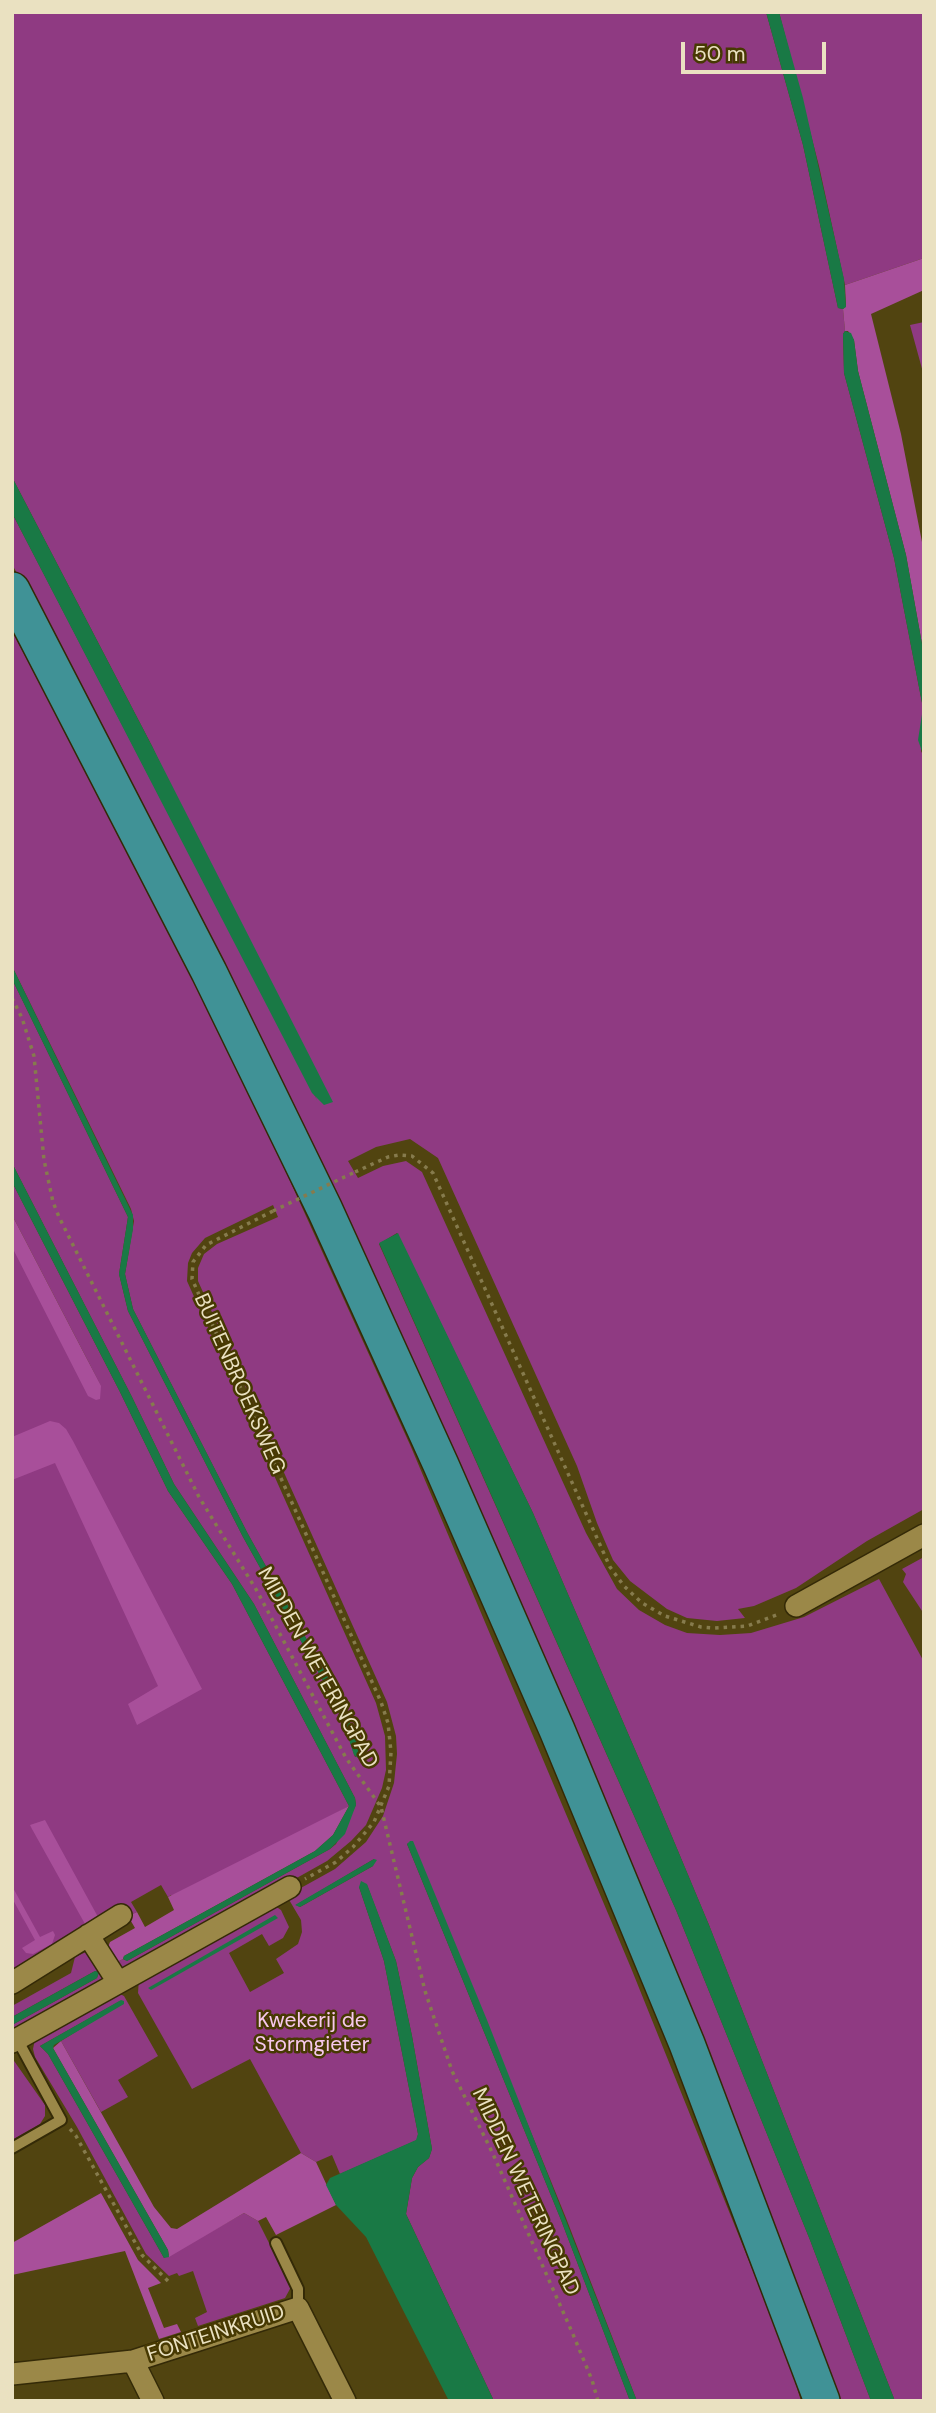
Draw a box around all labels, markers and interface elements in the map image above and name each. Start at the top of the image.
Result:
scale bar [684,28,829,72]
text: 50 m [694,40,745,68]
street label: BUITENBROEKSWEG [188,1290,290,1478]
street label: MIDDEN WETERINGPAD [251,1563,383,1773]
park label: Kwekerij de Stormgieter [254,2008,370,2058]
street label: MIDDEN WETERINGPAD [466,2084,584,2300]
street label: FONTEINKRUID [144,2300,288,2368]

